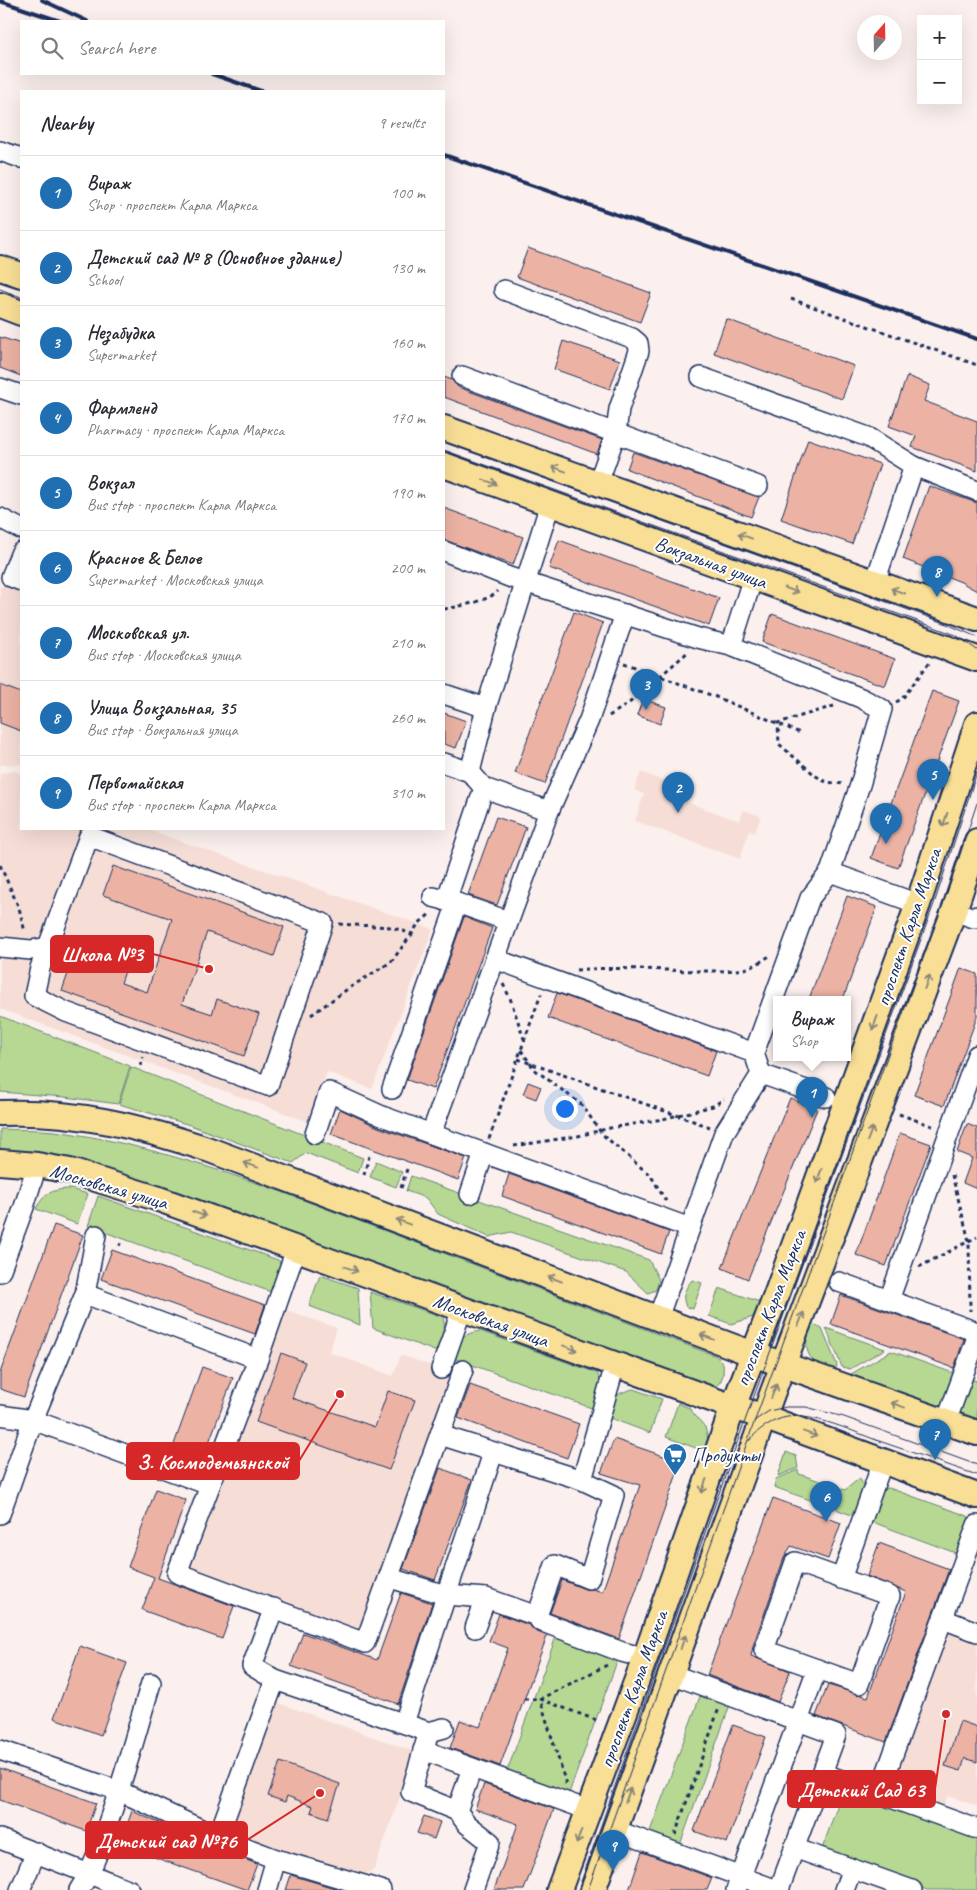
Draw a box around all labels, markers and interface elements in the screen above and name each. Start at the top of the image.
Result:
north arrow [857,15,902,60]
map controls [917,15,962,105]
button: + [917,15,962,60]
search box [20,20,445,75]
icon: search [38,34,66,62]
text: Search here [78,36,155,60]
button: − [917,60,962,105]
text: Nearby [40,110,93,136]
text: 9 results [378,113,425,133]
text: Вираж [87,171,130,195]
text: 1 [52,183,60,203]
text: 100 m [391,183,425,203]
text: Shop · проспект Карла Маркса [87,195,257,215]
text: Детский сад № 8 (Основное здание) [87,246,341,270]
text: 2 [52,258,60,278]
text: 130 m [391,258,425,278]
text: School [87,270,121,290]
text: Незабудка [87,321,154,345]
text: 3 [52,333,60,353]
text: 160 m [391,333,425,353]
text: Supermarket [87,345,155,365]
text: Фармленд [87,396,156,420]
text: 4 [52,408,60,428]
text: 170 m [391,408,425,428]
text: Pharmacy · проспект Карла Маркса [87,420,284,440]
one-way arrow [552,464,568,473]
text: Вокзал [87,471,134,495]
one-way arrow [481,478,497,487]
text: 5 [53,483,59,503]
text: 190 m [391,483,425,503]
text: Bus stop · проспект Карла Маркса [87,495,276,515]
street label: Вокзальная улица [651,531,771,595]
one-way arrow [738,531,753,540]
text: Красное & Белое [87,546,201,570]
pin: 8 [921,556,953,597]
text: 6 [52,558,60,578]
text: 200 m [391,558,425,578]
text: Supermarket · Московская улица [87,570,263,590]
one-way arrow [891,586,906,595]
one-way arrow [783,587,798,596]
text: Московская ул. [87,621,189,645]
text: 7 [52,633,60,653]
text: 210 m [391,633,425,653]
text: Bus stop · Московская улица [87,645,241,665]
pin: 3 [630,669,662,710]
text: Улица Вокзальная, 35 [87,696,236,720]
text: 8 [52,708,60,728]
text: 260 m [391,708,425,728]
text: Bus stop · Вокзальная улица [87,720,238,740]
pin: 5 [917,759,949,800]
text: Первомайская [87,771,183,795]
pin: 2 [662,772,694,813]
text: 9 [52,783,60,803]
text: 310 m [391,783,425,803]
text: Bus stop · проспект Карла Маркса [87,795,276,815]
pin: 4 [870,803,902,844]
one-way arrow [940,812,950,828]
street label: проспект Карла Маркса [870,843,948,1009]
callout: Школа №3 [51,936,153,972]
text: Школа №3 [61,941,146,967]
one-way arrow [923,975,932,990]
popup [773,996,851,1061]
text: Вираж [790,1007,834,1031]
one-way arrow [870,1015,879,1031]
text: Shop [790,1031,818,1051]
pin: 1 [796,1077,828,1118]
your location [552,1096,578,1122]
one-way arrow [866,1127,875,1142]
street label: Московская улица [47,1158,172,1216]
one-way arrow [244,1160,259,1169]
one-way arrow [814,1168,823,1183]
one-way arrow [190,1210,206,1219]
one-way arrow [396,1217,412,1226]
street label: проспект Карла Маркса [729,1225,812,1390]
one-way arrow [343,1265,359,1274]
one-way arrow [548,1274,564,1283]
street label: Московская улица [430,1288,553,1353]
one-way arrow [797,1312,806,1327]
one-way arrow [700,1332,716,1341]
one-way arrow [562,1344,577,1353]
one-way arrow [770,1383,779,1398]
one-way arrow [891,1400,906,1409]
pin: 7 [919,1419,951,1460]
one-way arrow [802,1430,817,1439]
supermarket icon: Продукты [662,1442,688,1476]
callout: З. Космодемьянской [127,1443,299,1479]
place label: Продукты [692,1443,761,1468]
text: З. Космодемьянской [137,1449,291,1475]
one-way arrow [699,1478,709,1494]
pin: 6 [810,1481,842,1522]
street label: проспект Карла Маркса [593,1606,674,1771]
one-way arrow [679,1635,688,1650]
callout: Детский Сад 63 [788,1771,935,1807]
text: Детский Сад 63 [797,1777,927,1803]
one-way arrow [624,1788,633,1803]
callout: Детский сад №76 [86,1822,247,1858]
text: Детский сад №76 [95,1828,239,1854]
one-way arrow [574,1829,583,1844]
pin: 9 [597,1830,629,1871]

